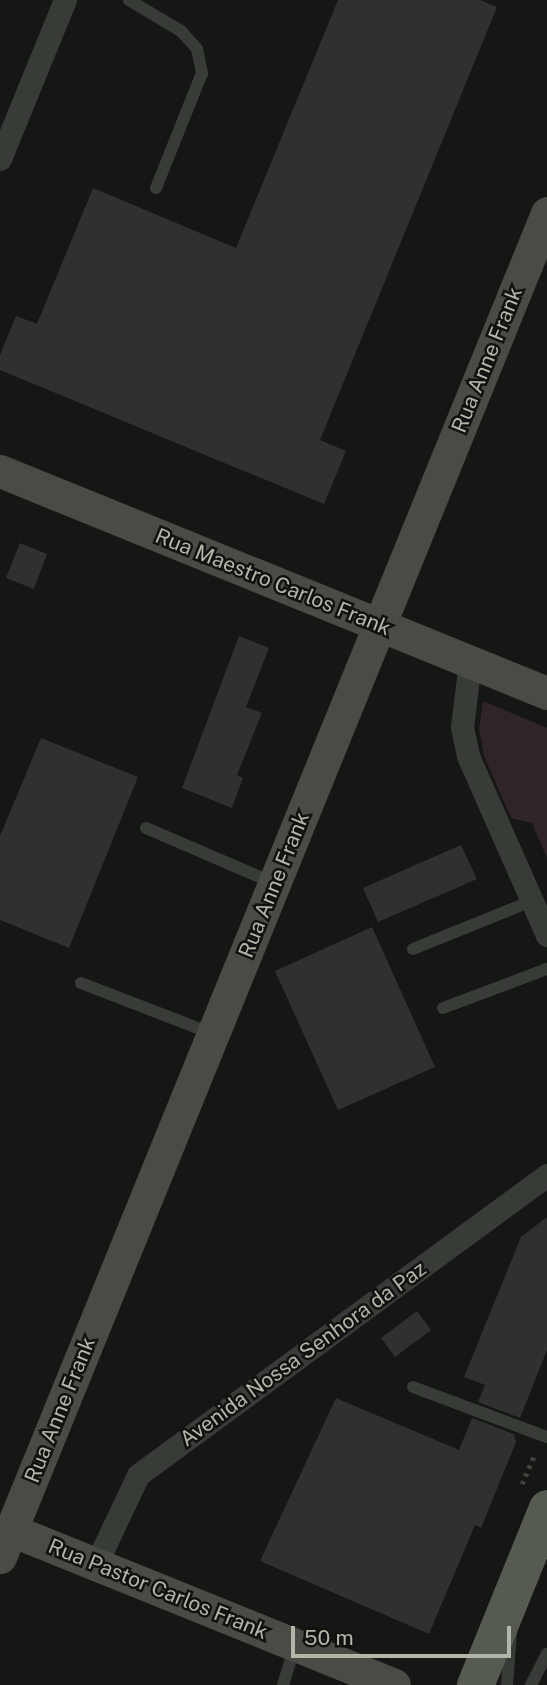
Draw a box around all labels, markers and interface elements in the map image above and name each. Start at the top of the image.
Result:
street label: Rua Anne Frank [446,283,528,437]
street label: Rua Maestro Carlos Frank [152,523,394,641]
street label: Rua Anne Frank [233,808,315,962]
street label: Avenida Nossa Senhora da Paz [175,1256,431,1452]
street label: Rua Anne Frank [19,1333,101,1487]
street label: Rua Pastor Carlos Frank [45,1533,271,1645]
scale bar [295,1612,516,1656]
text: 50 m [304,1625,354,1650]

